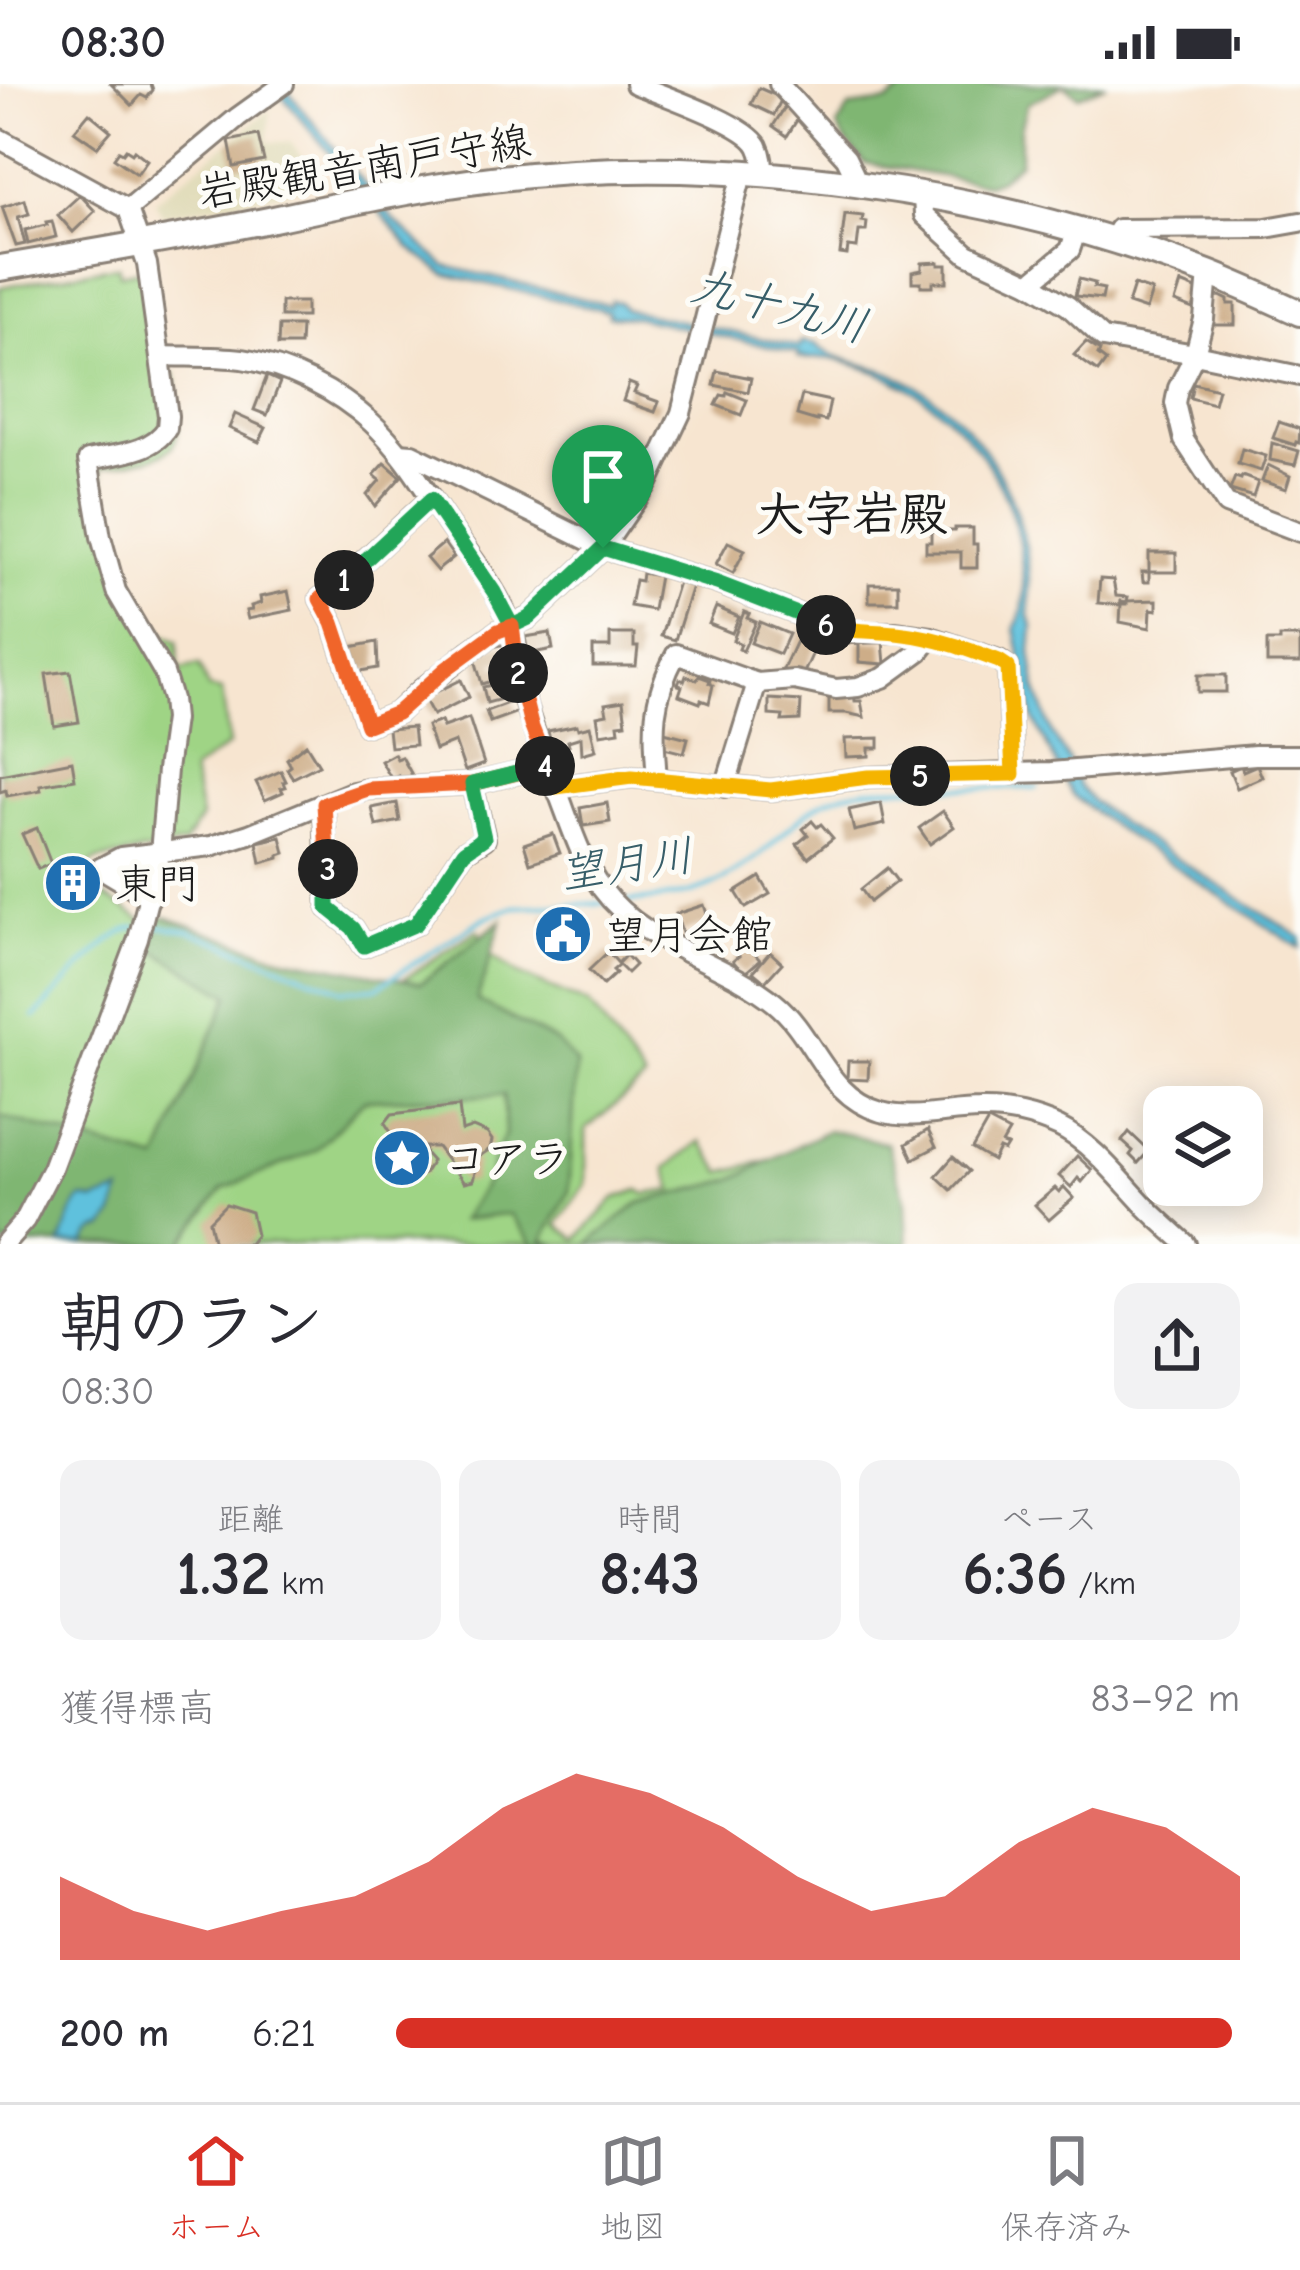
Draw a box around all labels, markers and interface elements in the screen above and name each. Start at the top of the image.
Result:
text: 08:30 [60,16,166,68]
street label: 岩殿観音南戸守線 [194,117,534,218]
water label: 九十九川 [686,259,873,353]
pin [552,425,654,548]
icon: arrive [570,443,636,509]
district label: 大字岩殿 [756,487,948,542]
pin: 1 [314,550,374,610]
text: 1 [338,561,350,599]
pin: 6 [796,595,856,655]
text: 6 [817,606,835,644]
pin: 2 [488,643,548,703]
text: 2 [510,654,526,692]
pin: 4 [515,736,575,796]
pin: 5 [890,746,950,806]
text: 4 [537,747,553,785]
text: 5 [911,757,929,795]
water label: 望月川 [556,829,697,899]
pin: 3 [298,839,358,899]
text: 3 [320,850,336,888]
building icon: 東門 [42,852,104,914]
place label: 東門 [115,860,199,909]
public building icon: 望月会館 [532,903,594,965]
place label: 望月会館 [605,911,773,960]
map controls [1143,1086,1263,1206]
button: layers [1143,1086,1263,1206]
place icon: コアラ [371,1127,433,1189]
place label: コアラ [444,1135,570,1184]
button: share [1114,1283,1240,1409]
text: 朝のラン [60,1286,324,1362]
text: 08:30 [60,1369,154,1414]
text: 距離 [218,1500,284,1538]
text: 時間 [617,1500,683,1538]
text: ペース [1001,1500,1098,1538]
text: 1.32 [177,1540,270,1609]
text: 8:43 [600,1540,700,1609]
text: 6:36 [963,1540,1067,1609]
text: km [270,1564,325,1602]
text: /km [1067,1564,1136,1602]
text: 83–92 m [1090,1676,1240,1721]
text: 獲得標高 [60,1686,216,1731]
text: 200 m [60,2011,169,2056]
text: 6:21 [252,2011,316,2056]
tab: ホーム [167,2128,265,2248]
tab: 地図 [600,2128,666,2248]
tab: 保存済み [1001,2128,1133,2248]

